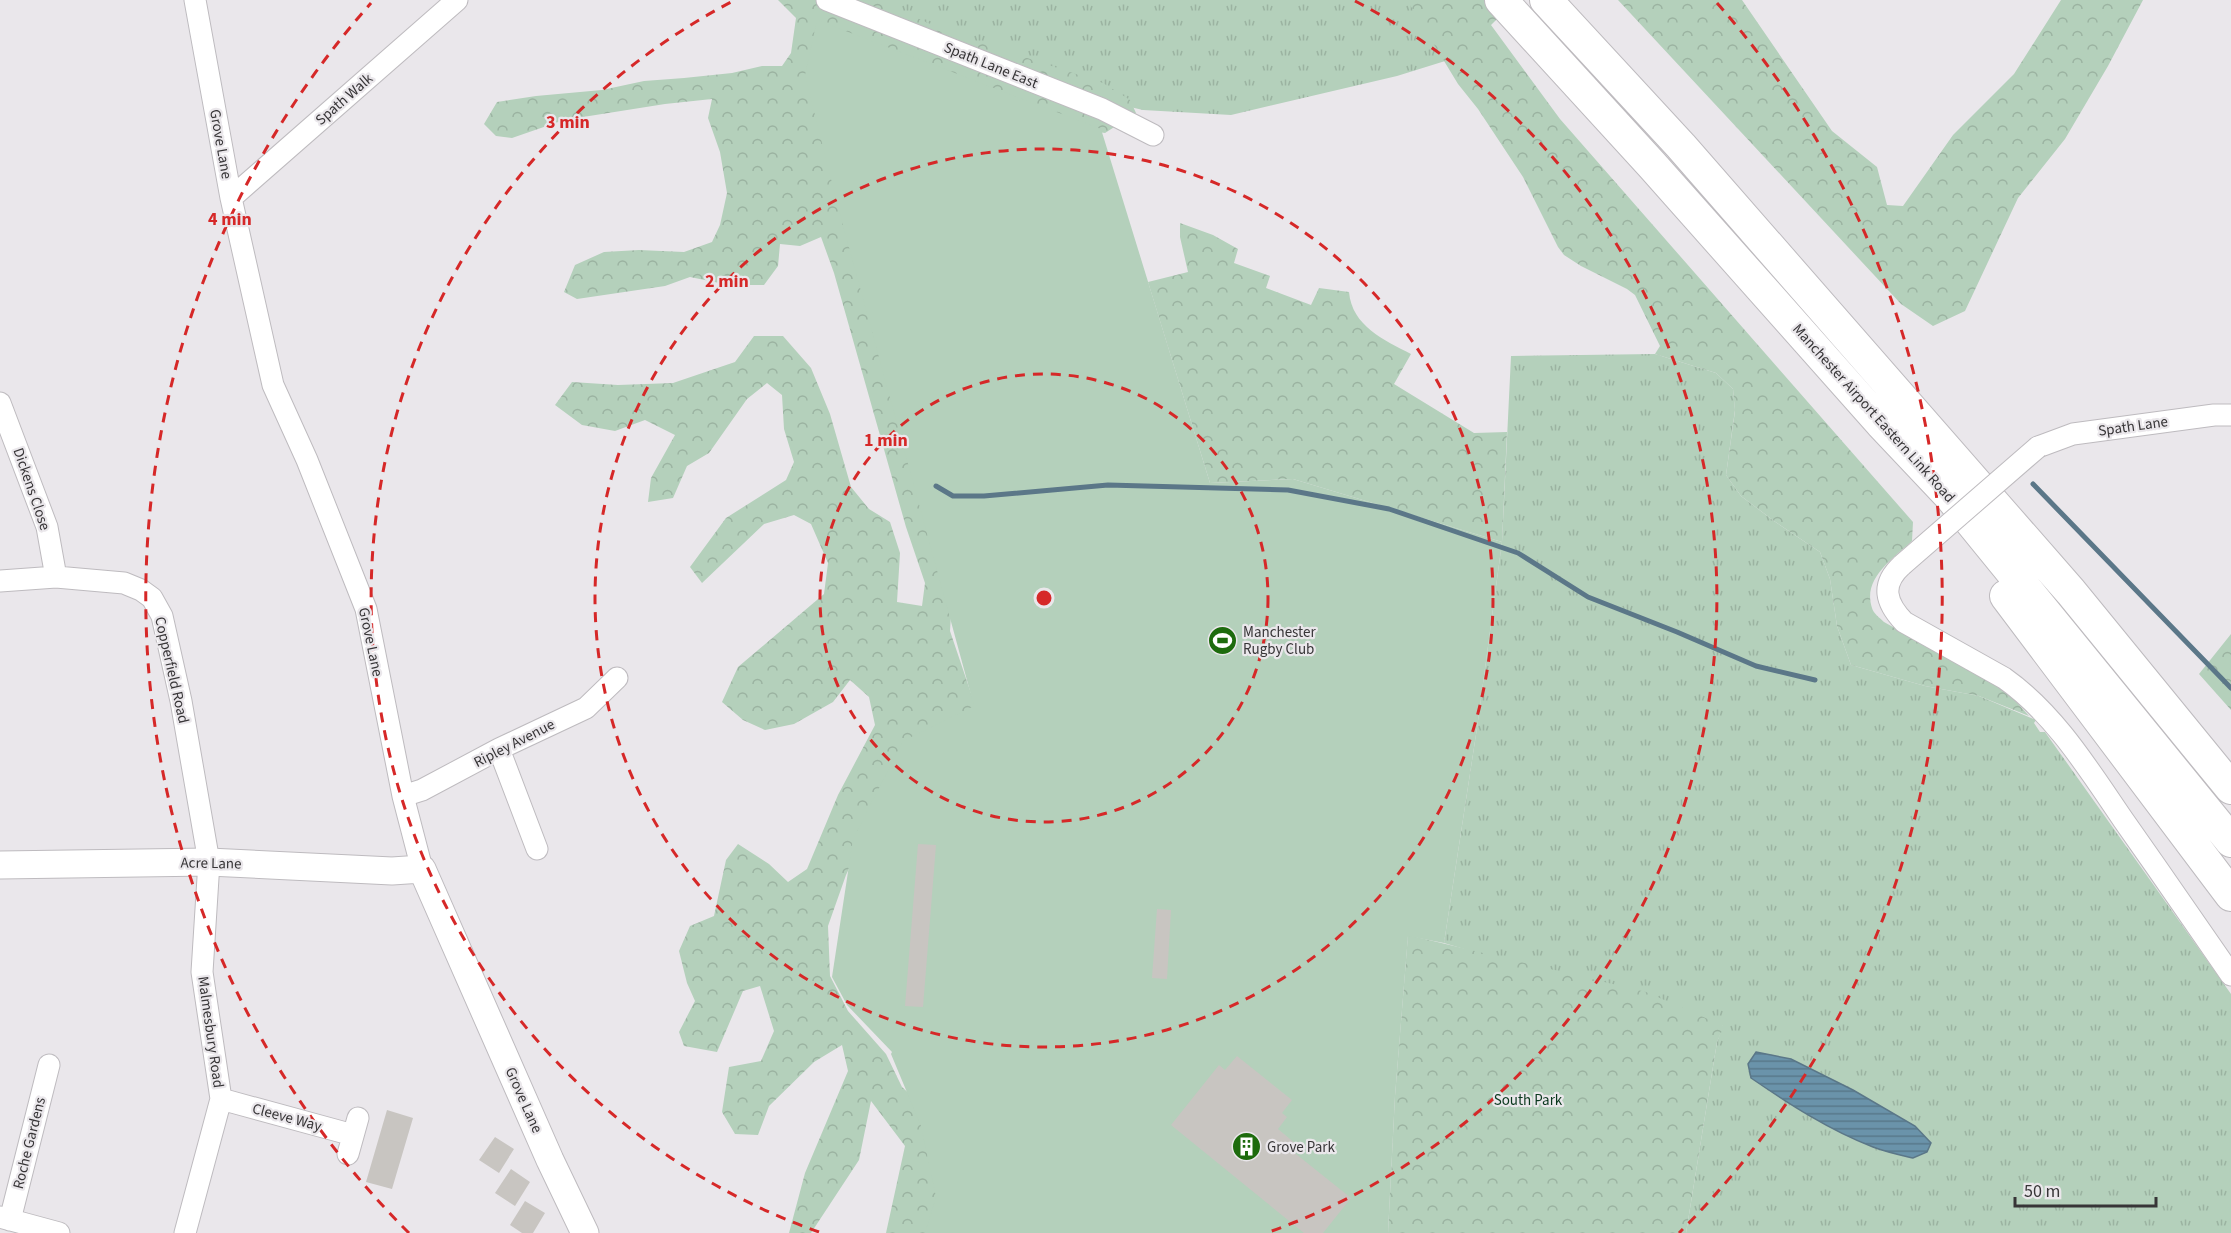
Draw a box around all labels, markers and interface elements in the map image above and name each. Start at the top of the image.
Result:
street label: Spath Lane East [941,37,1041,94]
street label: Spath Walk [311,68,378,130]
street label: Grove Lane [204,108,237,181]
text: 3 min [546,110,590,135]
text: 4 min [208,207,252,232]
text: 2 min [705,269,749,294]
street label: Manchester Airport Eastern Link Road [1787,319,1960,507]
street label: Spath Lane [2097,411,2169,442]
text: 1 min [864,428,908,453]
street label: Dickens Close [8,445,55,533]
centre of rings [1034,588,1054,608]
street label: Grove Lane [353,606,388,679]
street label: Copperfield Road [149,615,194,726]
place label: Manchester Rugby Club [1243,622,1316,660]
sports icon: Manchester Rugby Club [1206,625,1238,657]
street label: Ripley Avenue [470,714,558,773]
street label: Acre Lane [180,852,242,875]
street label: Malmesbury Road [192,975,229,1089]
street label: Grove Lane [500,1064,547,1137]
park label: South Park [1494,1090,1563,1111]
street label: Roche Gardens [8,1095,51,1191]
street label: Cleeve Way [250,1098,324,1137]
building icon: Grove Park [1230,1131,1262,1163]
place label: Grove Park [1267,1137,1335,1158]
scale bar [2015,1170,2156,1208]
text: 50 m [2024,1179,2060,1204]

